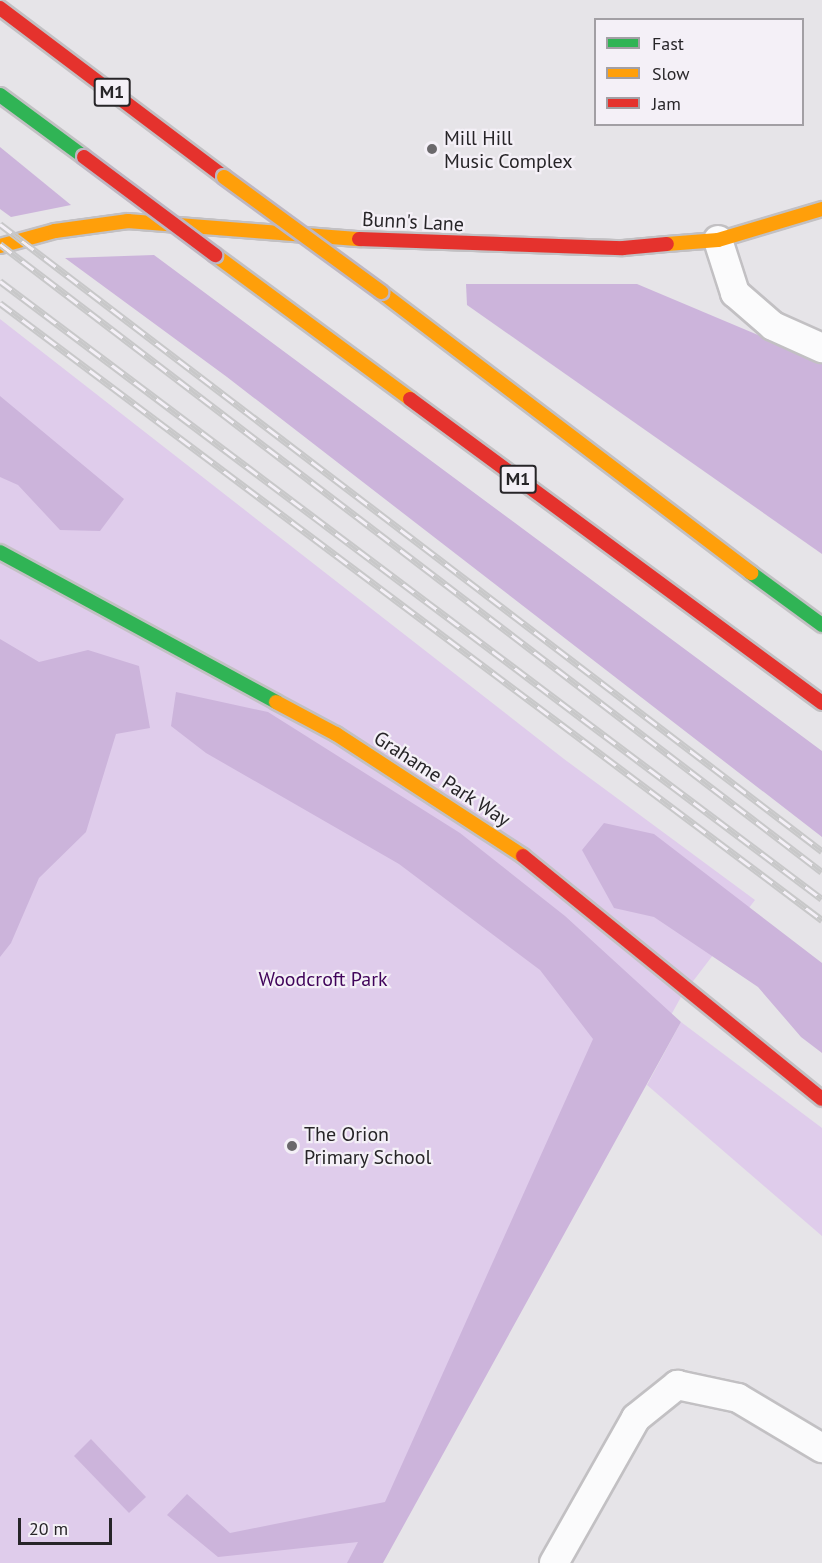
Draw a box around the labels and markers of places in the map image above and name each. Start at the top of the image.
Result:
place label: Mill Hill Music Complex [444,126,573,173]
marker: Mill Hill Music Complex [425,142,439,156]
place label: The Orion Primary School [304,1122,432,1169]
marker: The Orion Primary School [285,1139,299,1153]

